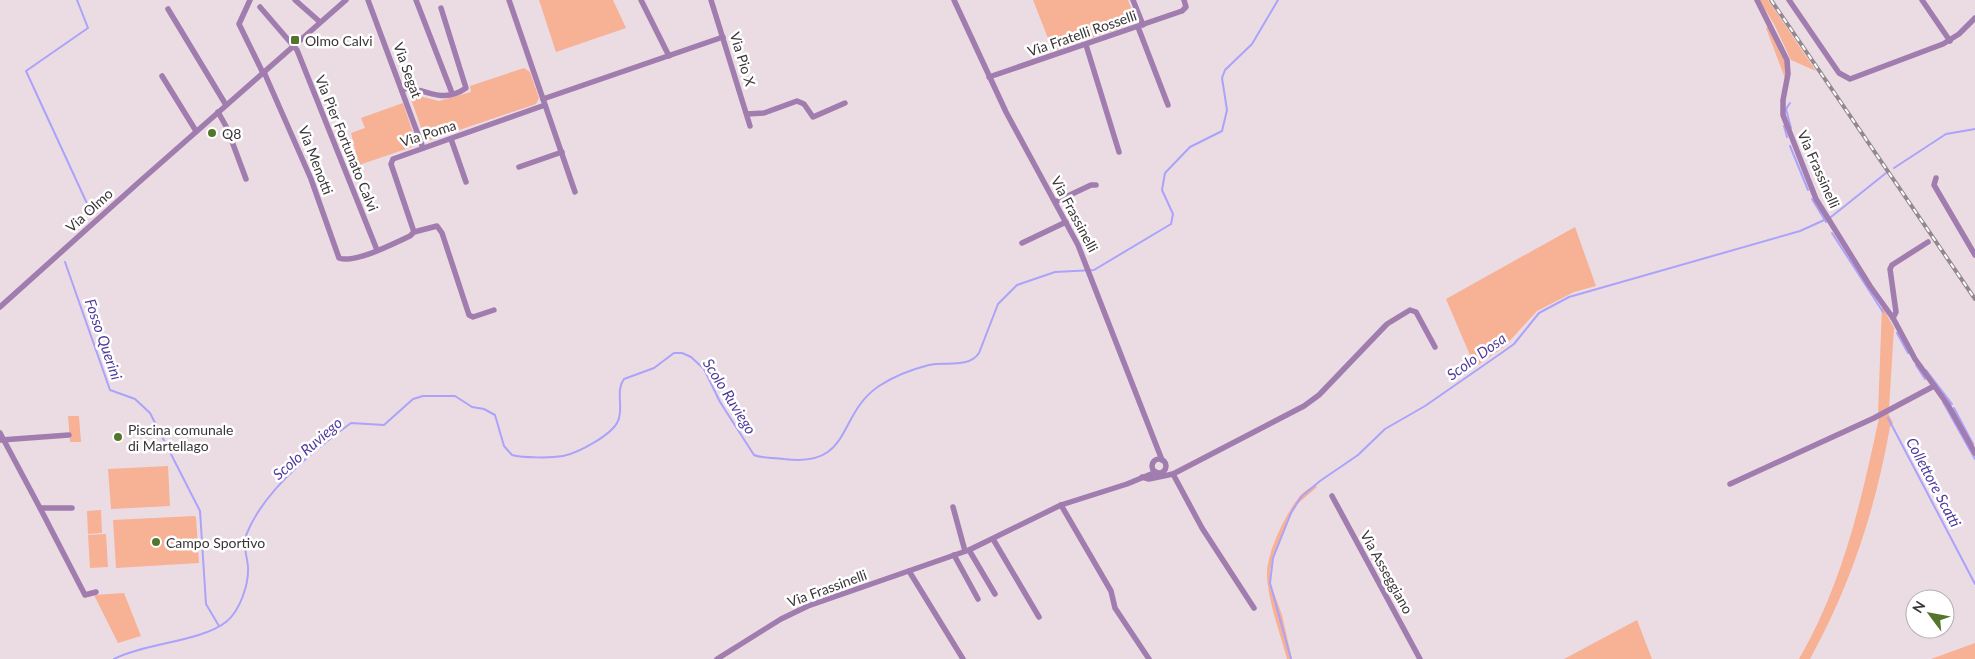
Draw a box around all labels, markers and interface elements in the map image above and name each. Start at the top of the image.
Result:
street label: Via Fratelli Rosselli [1025,6,1139,60]
street label: Via Pio X [727,30,759,88]
place label: Olmo Calvi [305,32,373,49]
marker: Olmo Calvi [289,34,301,46]
street label: Via Segat [390,40,426,100]
street label: Via Pier Fortunato Calvi [312,72,382,214]
street label: Via Poma [398,116,458,150]
street label: Via Menotti [295,123,337,197]
place label: Q8 [222,125,241,142]
marker: Q8 [206,127,218,139]
street label: Via Frassinelli [1794,127,1844,211]
street label: Via Frassinelli [1048,173,1102,255]
street label: Via Olmo [62,185,116,235]
water label: Fosso Querini [82,296,126,382]
water label: Scolo Dosa [1443,328,1509,383]
water label: Scolo Ruviego [700,355,760,437]
water label: Scolo Ruviego [269,413,345,483]
place label: Piscina comunale di Martellago [128,421,233,454]
marker: Piscina comunale di Martellago [112,431,124,443]
water label: Collettore Scatti [1903,434,1965,530]
street label: Via Asseggiano [1357,527,1417,617]
place label: Campo Sportivo [166,534,265,551]
marker: Campo Sportivo [150,536,162,548]
street label: Via Frassinelli [785,566,869,610]
north arrow [1905,589,1955,639]
text: N [1908,598,1929,616]

